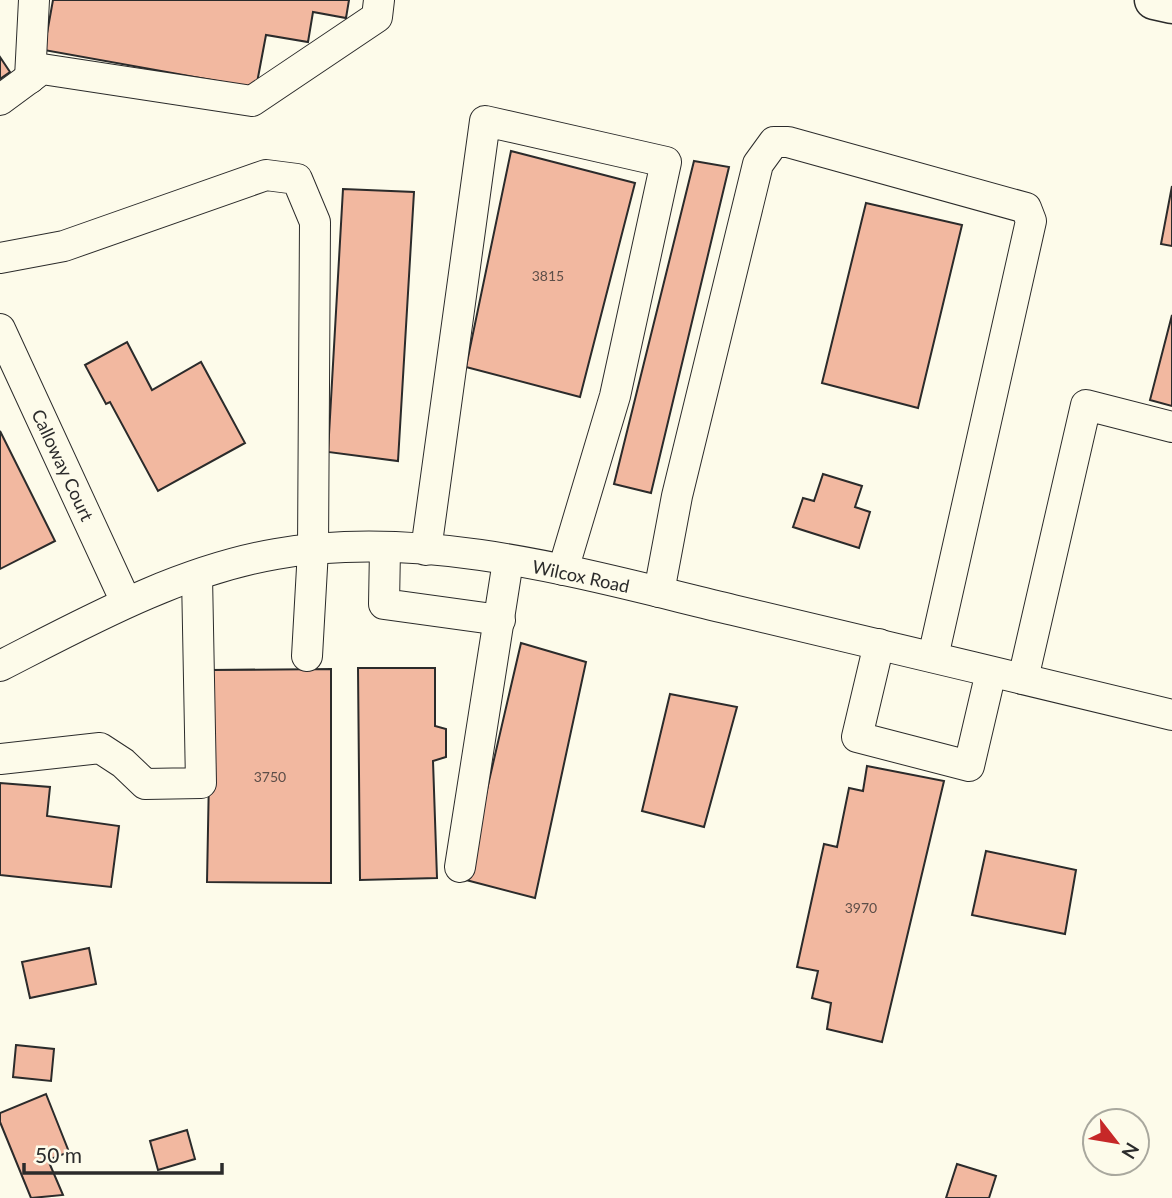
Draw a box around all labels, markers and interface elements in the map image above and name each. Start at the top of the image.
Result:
house number: 3815 [532,267,564,284]
street label: Calloway Court [27,406,99,525]
street label: Wilcox Road [530,555,632,597]
house number: 3750 [254,768,286,785]
house number: 3970 [845,899,877,916]
north arrow [1081,1107,1151,1177]
scale bar [24,1132,222,1176]
text: N [1117,1139,1145,1163]
text: 50 m [35,1142,82,1167]

